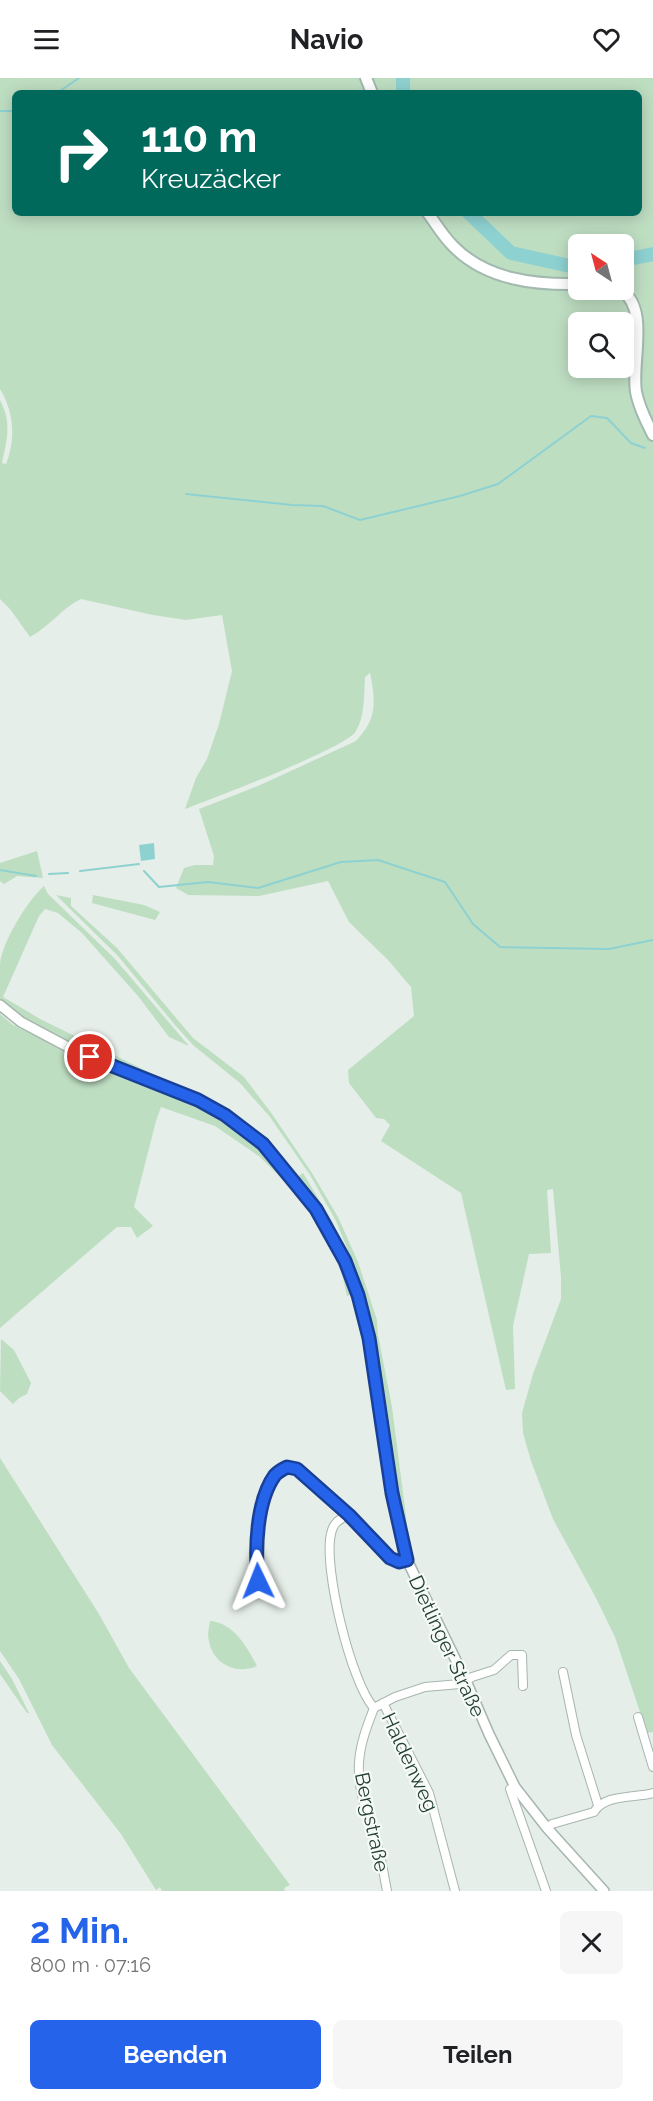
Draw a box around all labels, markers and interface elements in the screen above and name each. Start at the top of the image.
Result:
icon: menu [30,23,63,56]
icon: heart [590,23,623,56]
text: Navio [290,24,363,55]
text: 110 m [141,113,257,162]
icon: right [42,114,120,192]
text: Kreuzäcker [141,163,281,194]
north arrow [568,234,634,300]
map controls [568,234,634,378]
button: search [568,312,634,378]
pin [64,1031,115,1082]
icon: arrive [73,1040,106,1073]
position arrow [226,1549,290,1613]
street label: Dietlinger Straße [404,1571,490,1721]
street label: Haldenweg [377,1709,443,1815]
street label: Bergstraße [350,1770,394,1874]
text: 2 Min. [30,1909,129,1951]
button: close [560,1911,623,1974]
text: 800 m · 07:16 [30,1953,151,1977]
button: Beenden [30,2020,321,2089]
button: Teilen [333,2020,623,2089]

